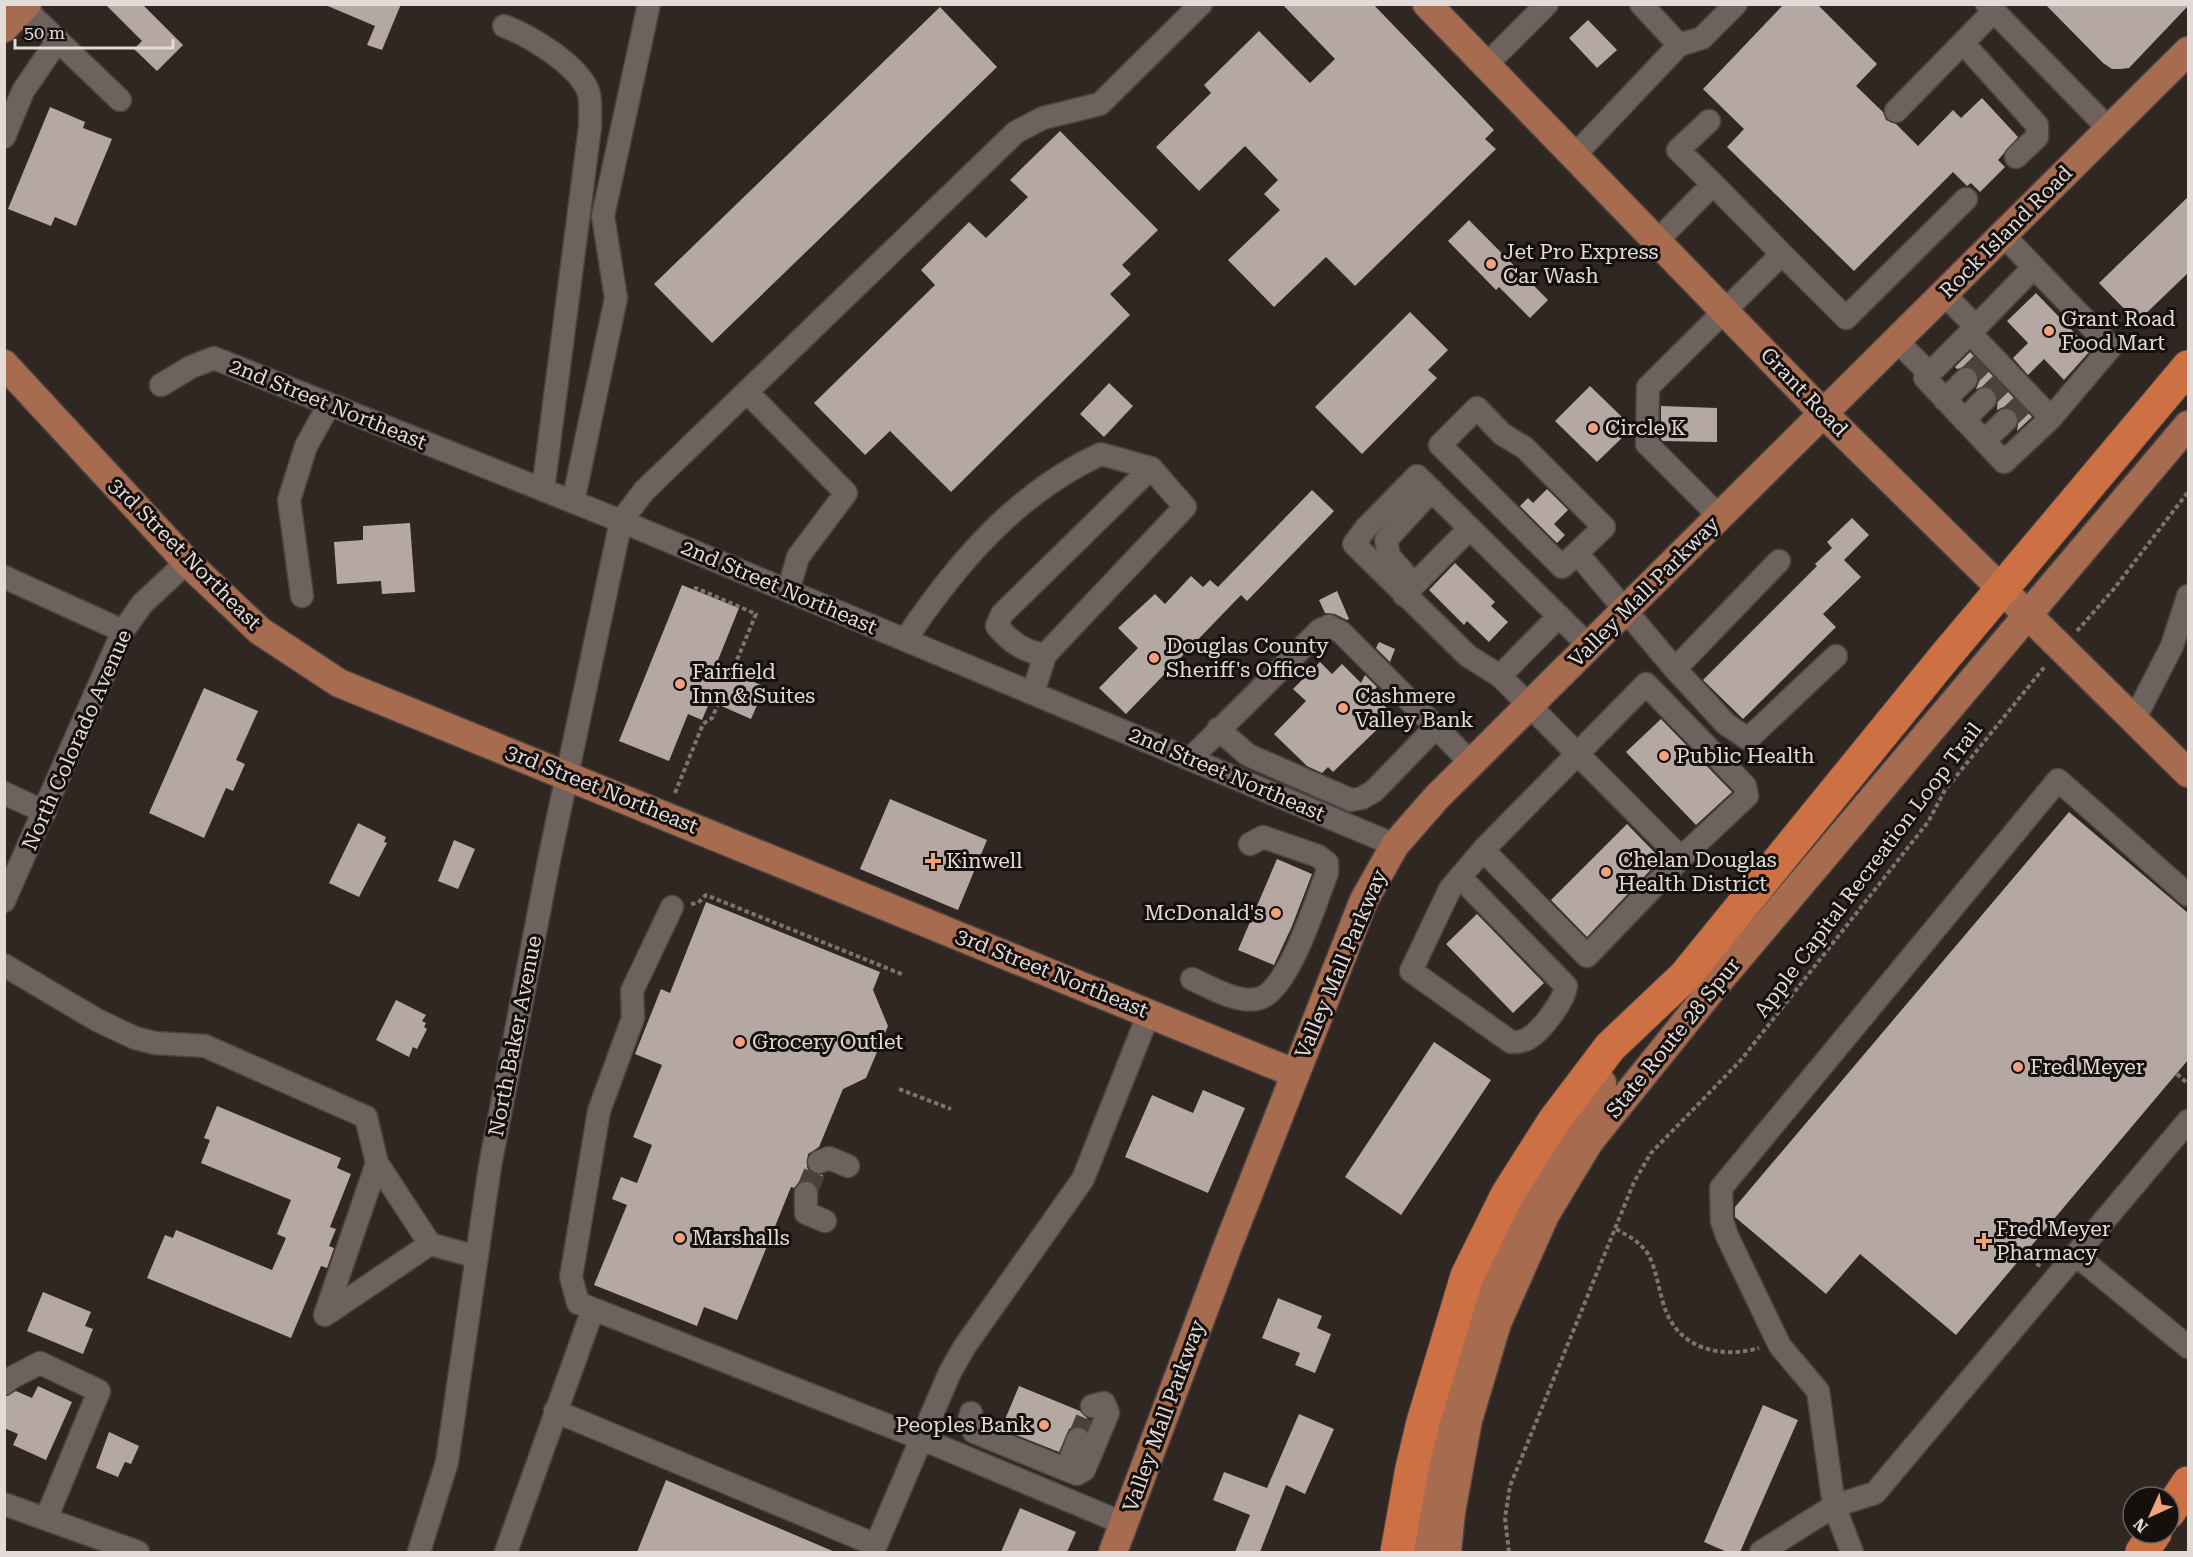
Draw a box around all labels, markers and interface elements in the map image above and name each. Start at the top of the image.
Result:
scale bar [15,12,172,50]
text: 50 m [24,22,65,43]
street label: Rock Island Road [1935,160,2078,303]
place label: Jet Pro Express Car Wash [1503,240,1659,288]
marker: Jet Pro Express Car Wash [1484,257,1498,271]
place label: Grant Road Food Mart [2061,307,2176,355]
marker: Grant Road Food Mart [2042,324,2056,338]
street label: Grant Road [1756,342,1853,442]
street label: 2nd Street Northeast [226,354,430,455]
place label: Circle K [1605,416,1686,440]
marker: Circle K [1586,421,1600,435]
street label: 3rd Street Northeast [104,473,266,635]
street label: Valley Mall Parkway [1564,511,1725,672]
street label: 2nd Street Northeast [678,535,881,639]
street label: North Colorado Avenue [17,626,137,854]
place label: Douglas County Sheriff's Office [1166,634,1329,682]
marker: Douglas County Sheriff's Office [1147,651,1161,665]
place label: Fairfield Inn & Suites [692,660,815,708]
marker: Fairfield Inn & Suites [673,677,687,691]
place label: Cashmere Valley Bank [1355,684,1474,732]
marker: Cashmere Valley Bank [1336,701,1350,715]
street label: Apple Capital Recreation Loop Trail [1749,717,1987,1022]
street label: 2nd Street Northeast [1126,722,1329,826]
street label: 3rd Street Northeast [502,739,702,839]
place label: Public Health [1676,744,1815,768]
marker: Public Health [1657,749,1671,763]
place label: Chelan Douglas Health District [1618,848,1777,896]
place label: Kinwell [946,849,1023,873]
marker: Kinwell [924,852,942,870]
marker: Chelan Douglas Health District [1599,865,1613,879]
street label: Valley Mall Parkway [1290,866,1392,1062]
place label: McDonald's [1144,901,1264,925]
marker: McDonald's [1269,906,1283,920]
street label: 3rd Street Northeast [952,923,1152,1023]
street label: North Baker Avenue [484,934,546,1138]
street label: State Route 28 Spur [1601,953,1745,1123]
place label: Grocery Outlet [752,1030,903,1054]
marker: Grocery Outlet [733,1035,747,1049]
place label: Fred Meyer [2030,1055,2145,1079]
marker: Fred Meyer [2011,1060,2025,1074]
place label: Fred Meyer Pharmacy [1996,1217,2111,1265]
place label: Marshalls [692,1226,790,1250]
marker: Marshalls [673,1231,687,1245]
marker: Fred Meyer Pharmacy [1977,1234,1991,1248]
street label: Valley Mall Parkway [1118,1316,1210,1515]
place label: Peoples Bank [896,1413,1032,1437]
marker: Peoples Bank [1037,1418,1051,1432]
north arrow [2121,1485,2181,1545]
text: N [2130,1514,2152,1536]

